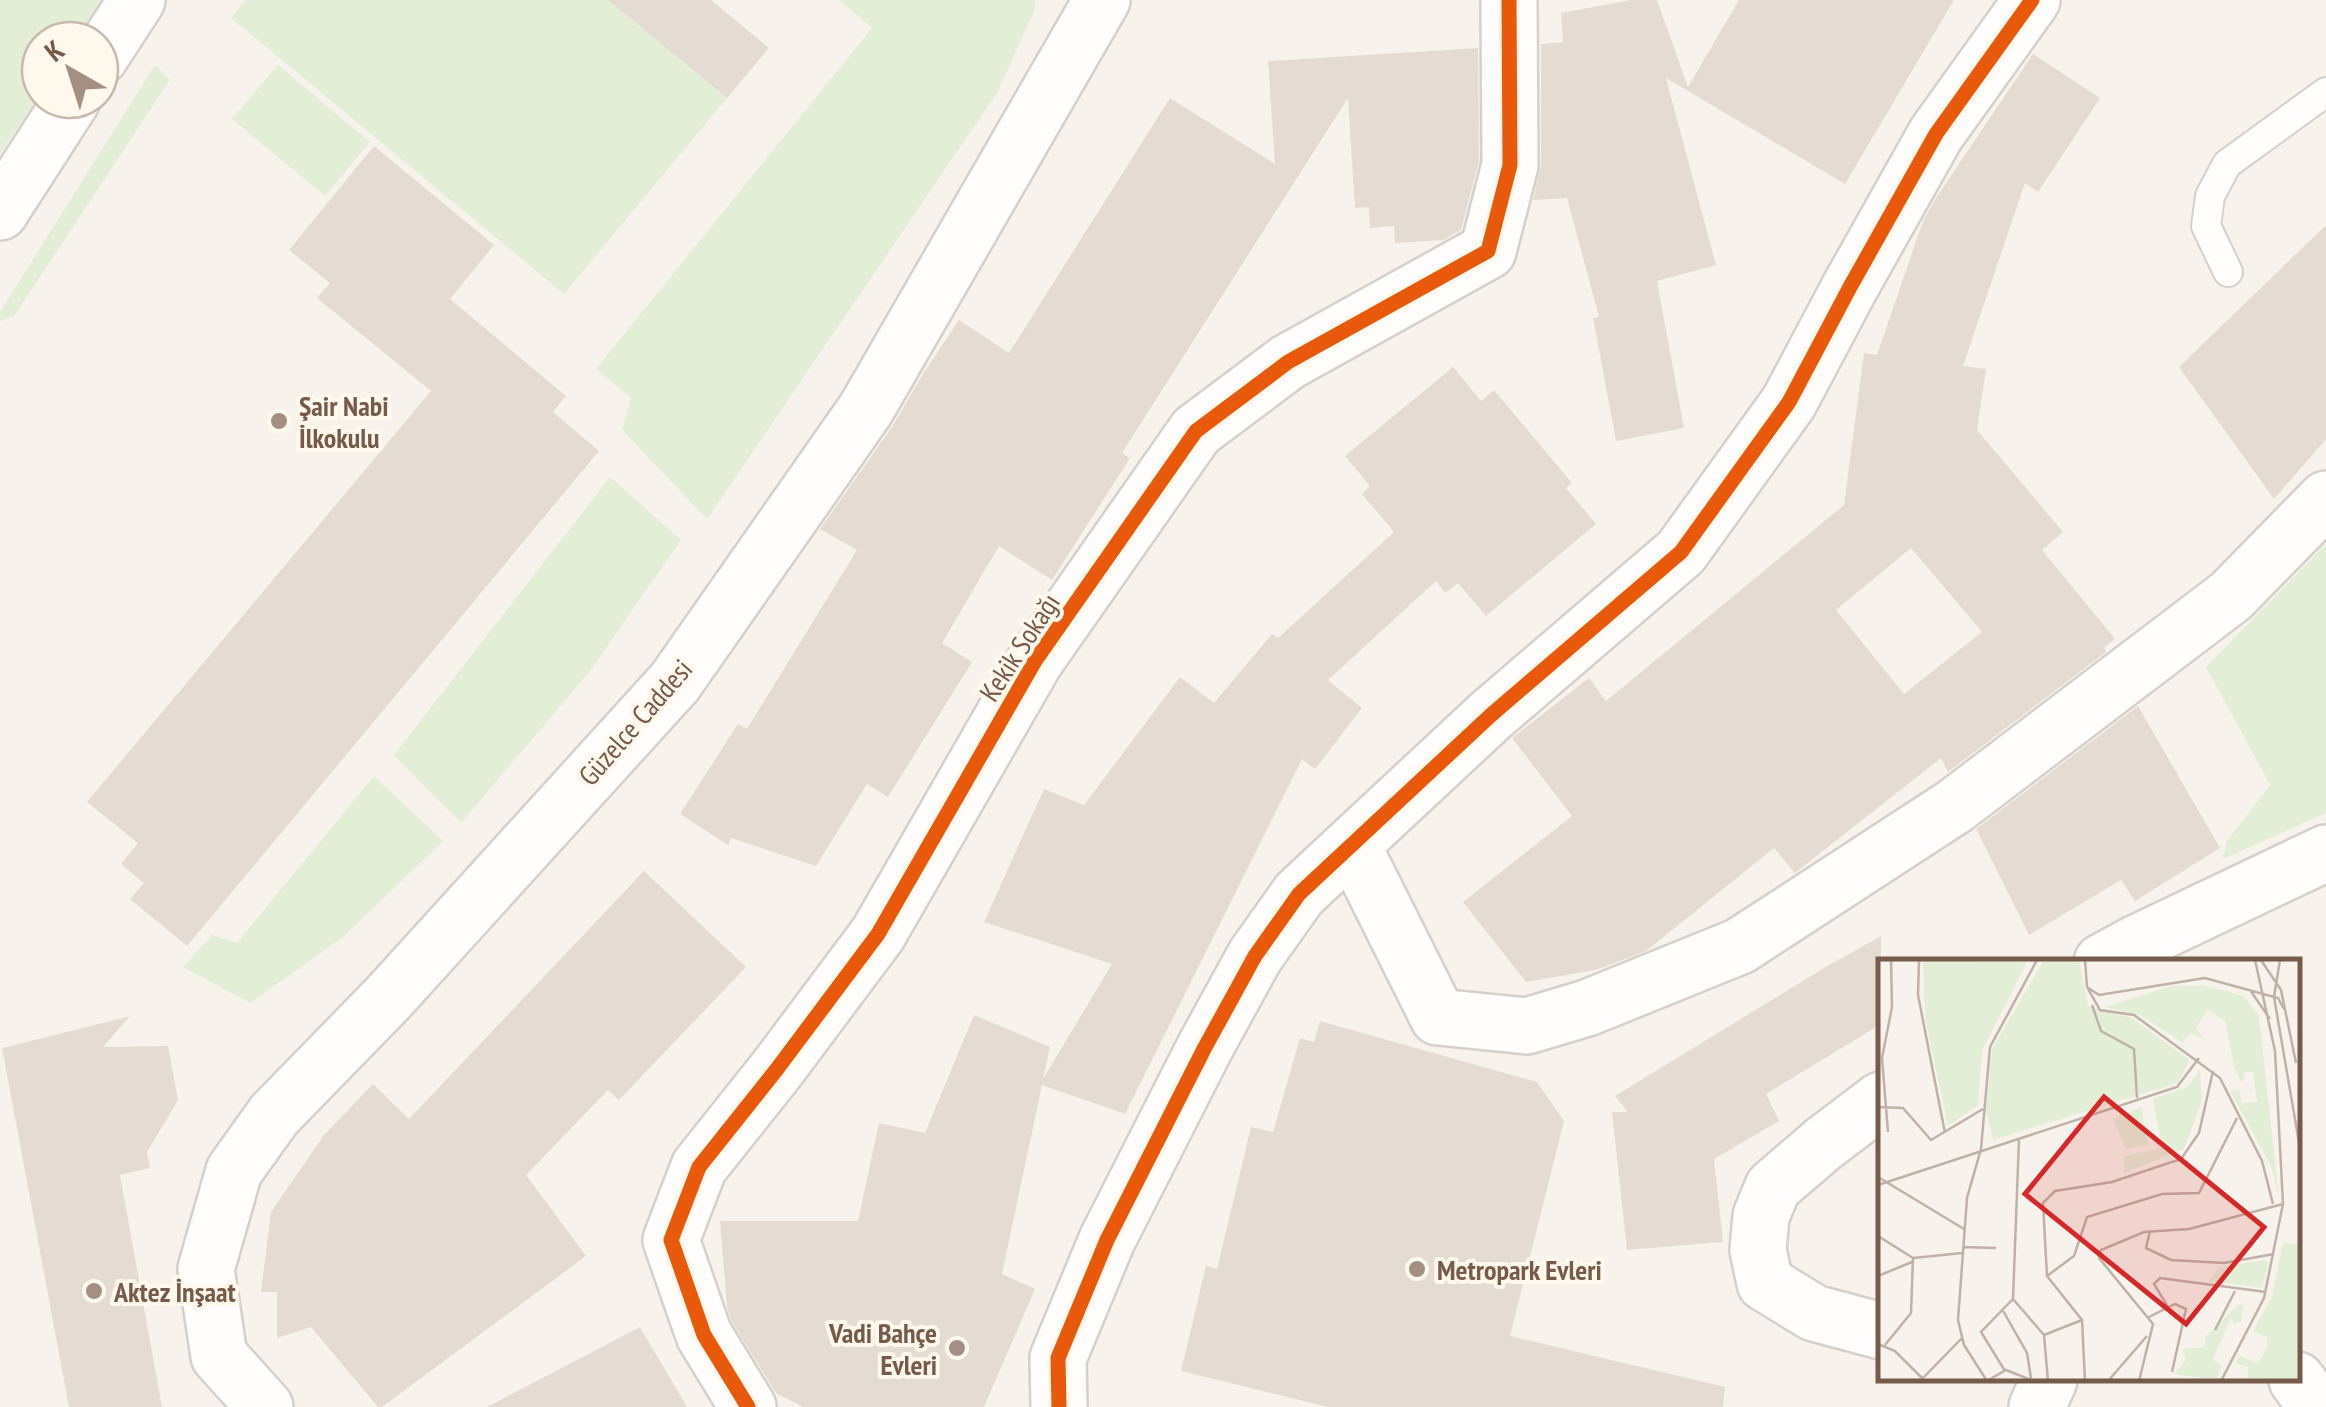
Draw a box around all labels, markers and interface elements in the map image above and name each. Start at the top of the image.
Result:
north arrow [20,20,120,120]
text: K [37,31,72,69]
place label: Şair Nabi İlkokulu [299,387,389,456]
marker: Şair Nabi İlkokulu [268,410,290,432]
street label: Kekik Sokağı [970,586,1068,708]
street label: Güzelce Caddesi [570,651,700,793]
inset map [1878,959,2301,1382]
place label: Metropark Evleri [1437,1251,1602,1288]
marker: Metropark Evleri [1406,1258,1428,1280]
place label: Aktez İnşaat [113,1273,236,1310]
marker: Aktez İnşaat [83,1280,105,1302]
place label: Vadi Bahçe Evleri [828,1314,937,1383]
marker: Vadi Bahçe Evleri [946,1337,968,1359]

